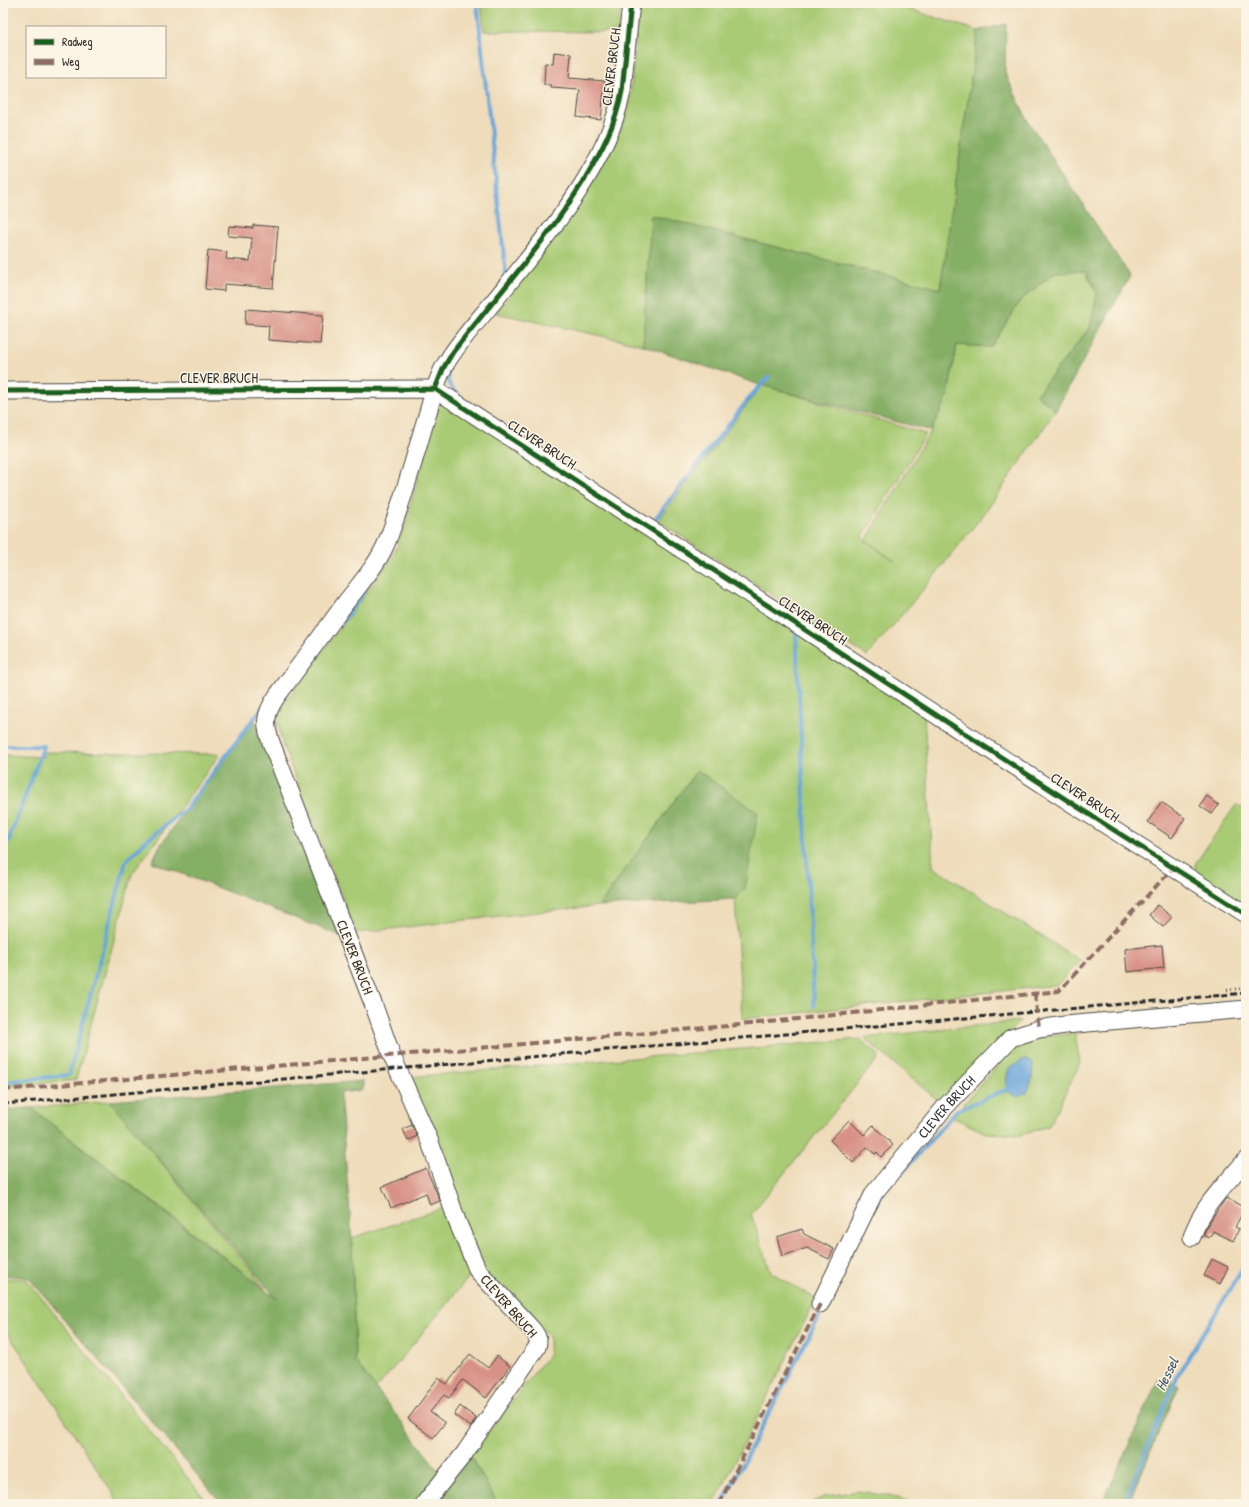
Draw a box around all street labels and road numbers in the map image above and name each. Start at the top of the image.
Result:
street label: CLEVER BRUCH [596,27,625,107]
street label: CLEVER BRUCH [180,368,258,387]
street label: CLEVER BRUCH [504,414,581,473]
street label: CLEVER BRUCH [775,590,852,649]
street label: CLEVER BRUCH [1047,767,1124,826]
street label: CLEVER BRUCH [333,917,378,997]
street label: CLEVER BRUCH [913,1071,980,1142]
street label: CLEVER BRUCH [477,1270,542,1342]

